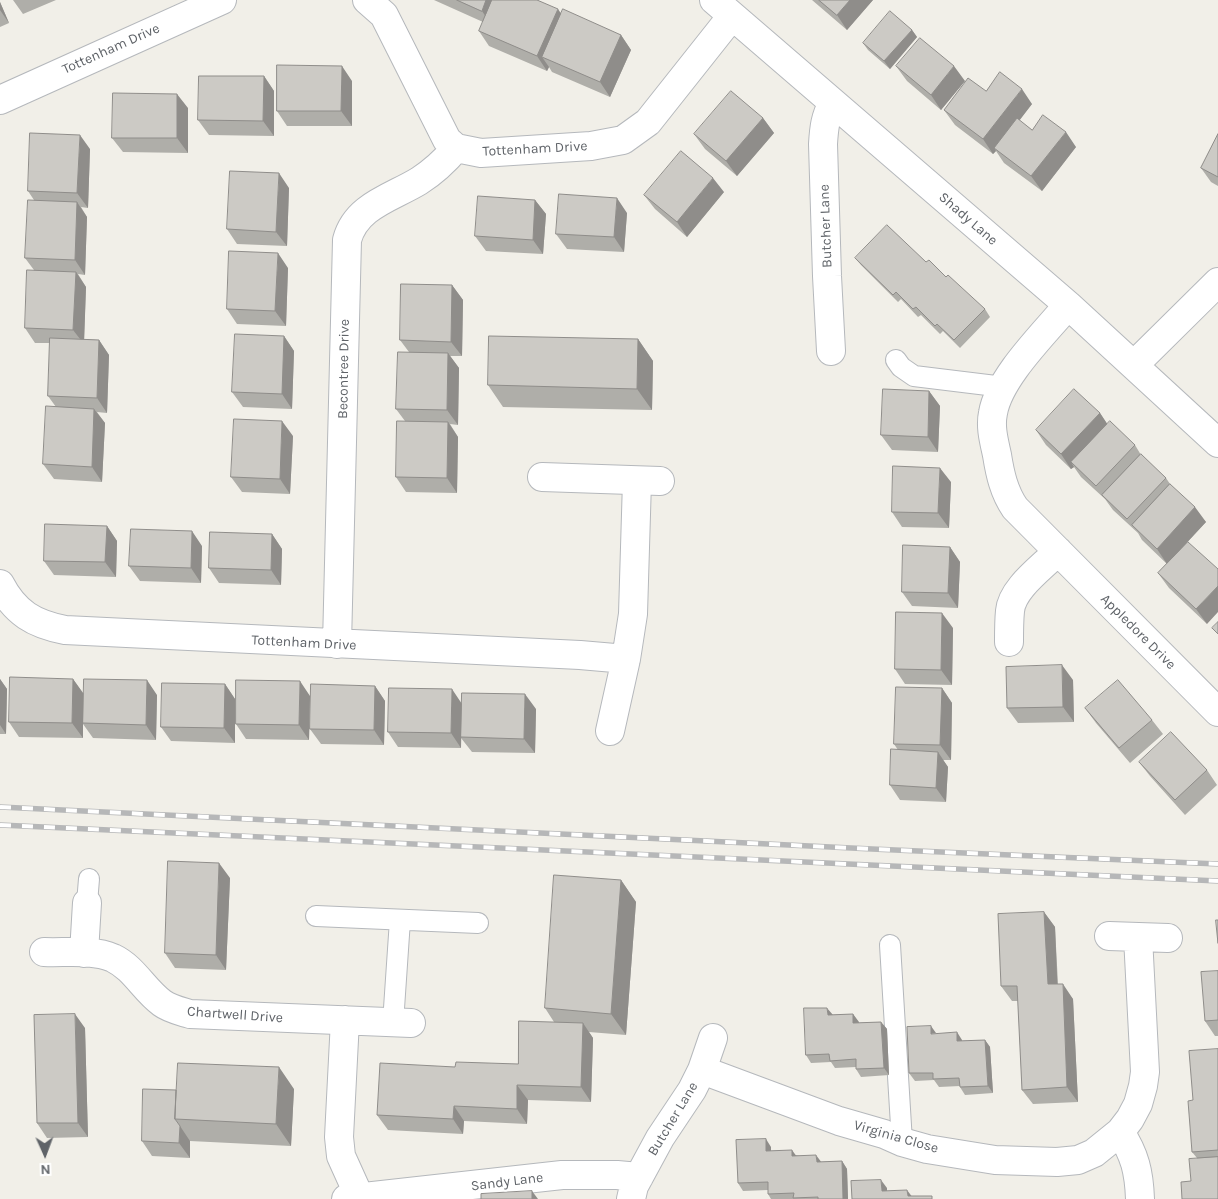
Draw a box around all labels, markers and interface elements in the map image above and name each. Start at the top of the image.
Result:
street label: Tottenham Drive [60,20,162,78]
street label: Tottenham Drive [482,138,588,160]
street label: Butcher Lane [816,184,836,268]
street label: Shady Lane [935,189,1001,249]
street label: Becontree Drive [335,319,353,419]
street label: Appledore Drive [1097,591,1179,673]
street label: Tottenham Drive [251,632,357,654]
street label: Chartwell Drive [186,1003,284,1027]
street label: Butcher Lane [644,1079,702,1159]
street label: Virginia Close [852,1117,940,1157]
north arrow [20,1129,70,1179]
text: N [40,1161,51,1178]
street label: Sandy Lane [470,1169,544,1195]

